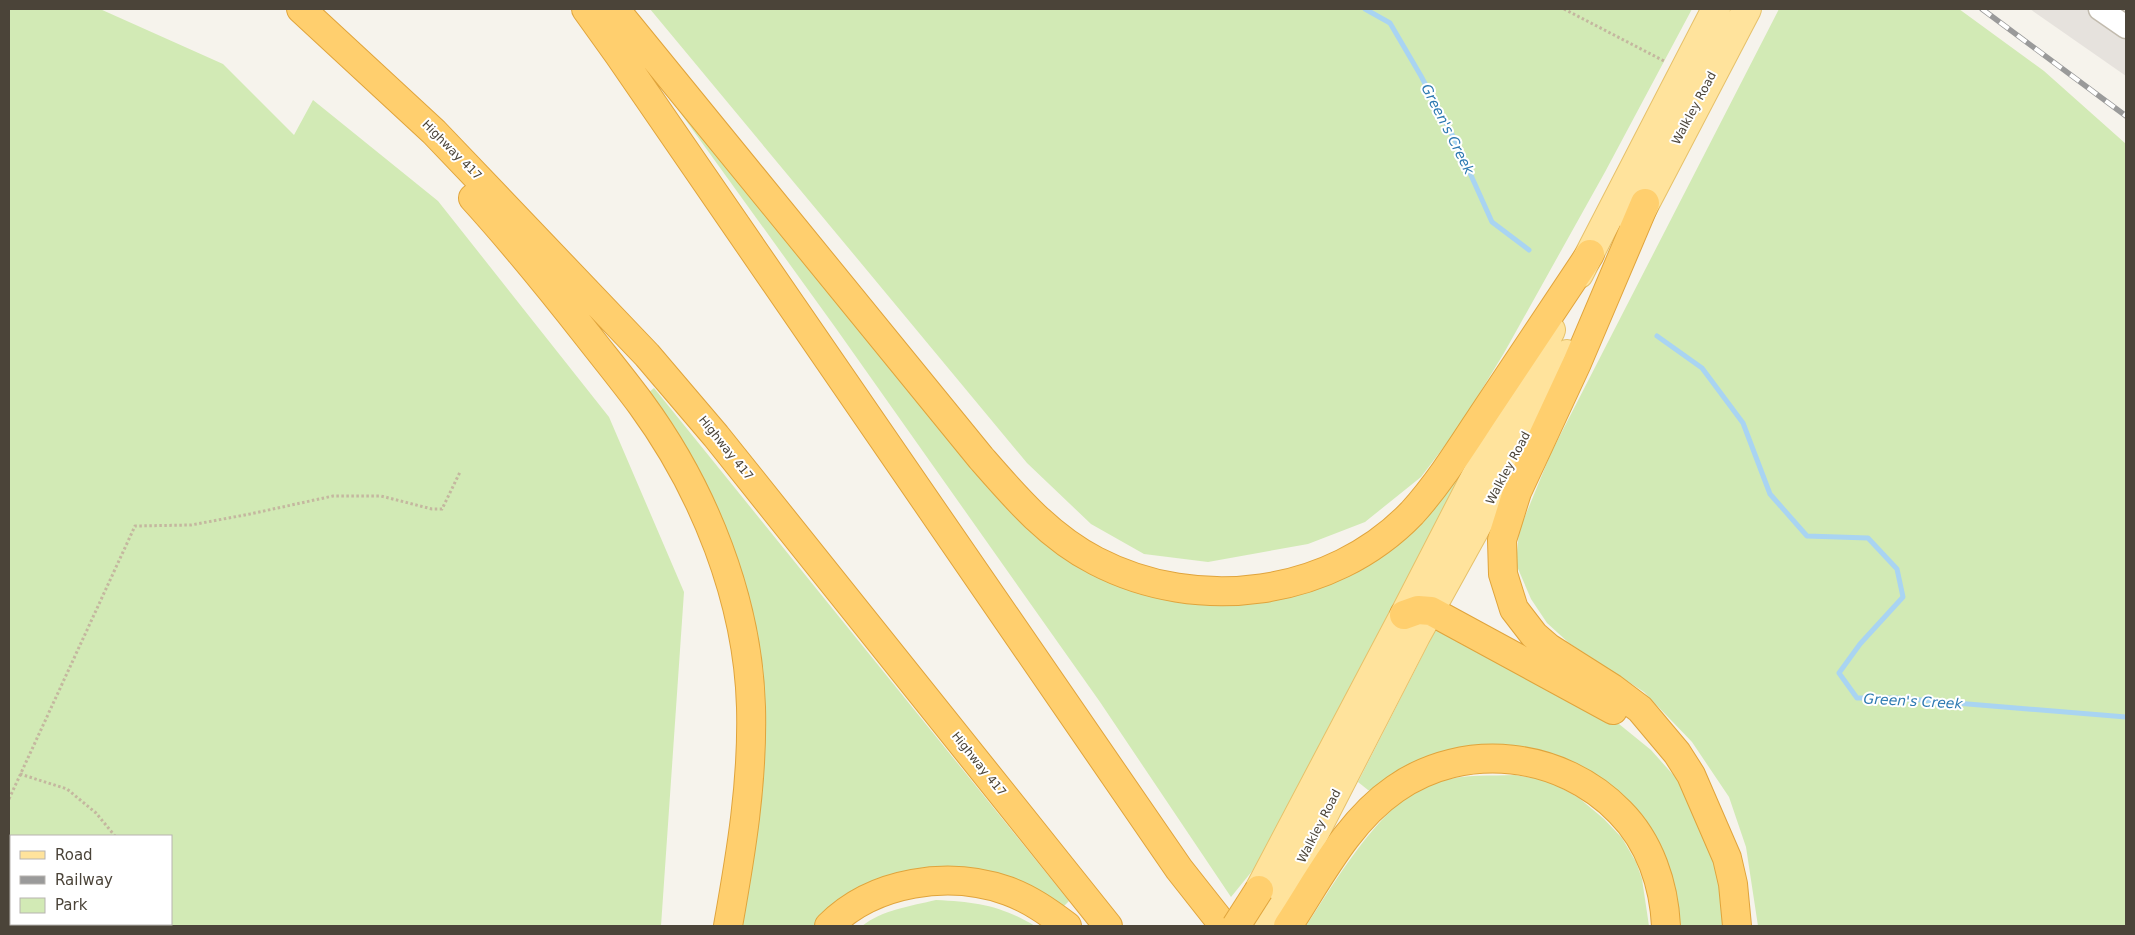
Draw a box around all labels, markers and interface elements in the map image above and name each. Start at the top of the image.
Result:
street label: Walkley Road [1669,69,1719,147]
water label: Green's Creek [1418,81,1478,178]
street label: Highway 417 [419,117,485,183]
street label: Highway 417 [696,413,756,483]
street label: Walkley Road [1483,429,1533,507]
water label: Green's Creek [1863,690,1964,712]
street label: Highway 417 [949,729,1009,799]
street label: Walkley Road [1294,787,1344,865]
legend [10,835,172,925]
text: Road [55,846,93,864]
text: Railway [55,871,113,889]
text: Park [55,896,88,914]

